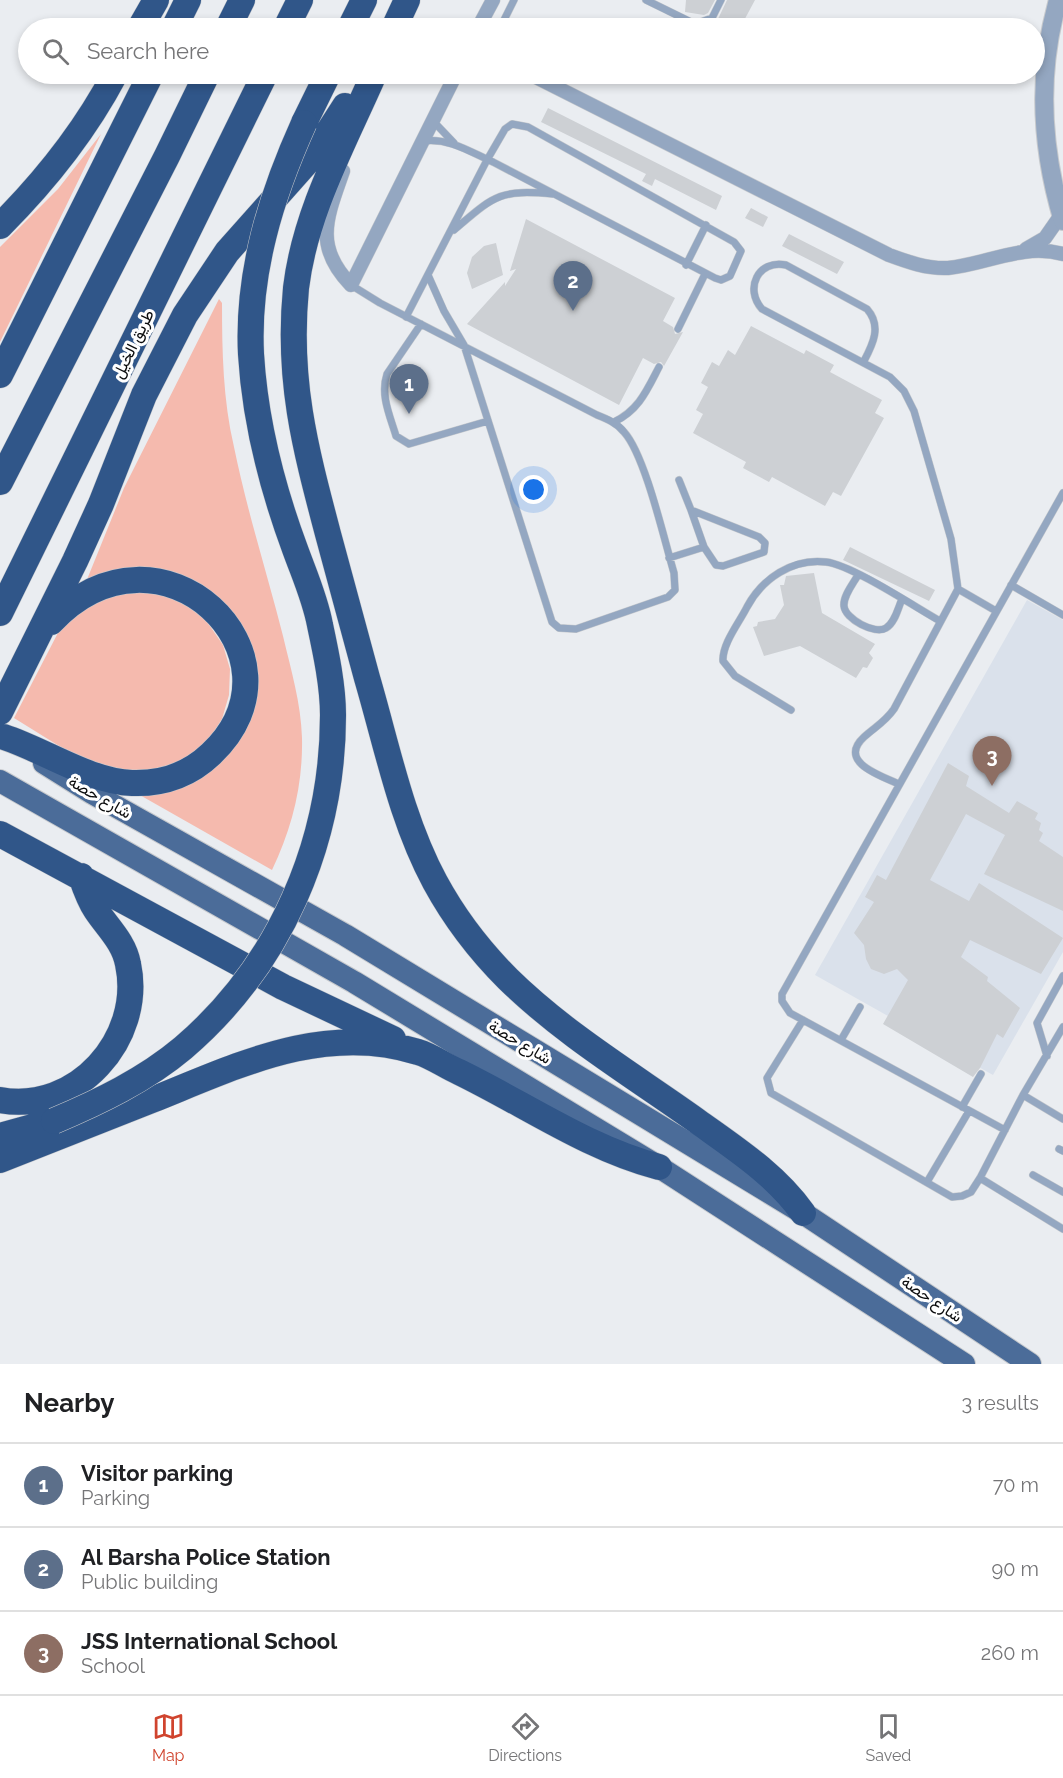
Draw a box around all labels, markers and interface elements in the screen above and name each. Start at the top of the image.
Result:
search box [18,18,1045,84]
icon: search [39,35,72,68]
text: Search here [87,38,209,64]
pin: 2 [554,262,592,311]
street label: طريق الخيل [108,306,159,382]
pin: 1 [390,364,428,414]
your location [519,475,548,504]
pin: 3 [972,736,1012,786]
street label: شارع حصة [64,772,135,824]
street label: شارع حصة [484,1016,554,1070]
street label: شارع حصة [897,1272,966,1328]
text: Nearby [24,1388,114,1418]
text: 3 results [961,1391,1039,1415]
text: Visitor parking [81,1460,233,1486]
text: 1 [39,1473,48,1497]
text: 70 m [993,1473,1039,1497]
text: Parking [81,1486,150,1510]
text: Al Barsha Police Station [81,1544,331,1570]
text: 2 [38,1557,49,1581]
text: 90 m [992,1557,1039,1581]
text: Public building [81,1570,218,1594]
text: JSS International School [81,1628,337,1654]
text: 3 [38,1641,49,1665]
text: 260 m [981,1641,1039,1665]
text: School [81,1654,145,1678]
tab: Map [152,1710,185,1765]
tab: Directions [488,1710,562,1765]
tab: Saved [865,1710,911,1765]

